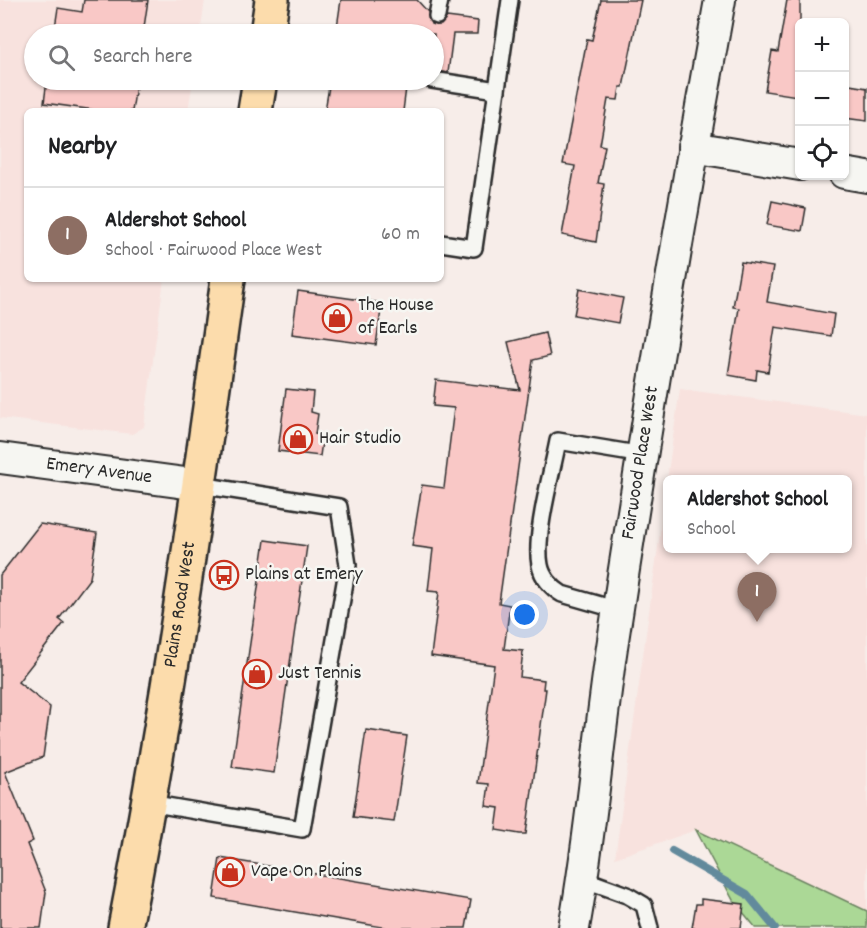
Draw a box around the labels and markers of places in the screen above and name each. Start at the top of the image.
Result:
place label: The House of Earls [358,292,434,343]
shop icon: The House of Earls [321,302,353,334]
shop icon: Hair Studio [282,423,314,455]
place label: Hair Studio [319,425,401,453]
bus stop icon: Plains at Emery [208,559,240,591]
place label: Plains at Emery [245,561,363,589]
pin: 1 [738,572,777,622]
shop icon: Just Tennis [241,658,273,690]
place label: Just Tennis [278,660,362,688]
shop icon: Vape On Plains [214,856,246,888]
place label: Vape On Plains [251,858,362,886]

